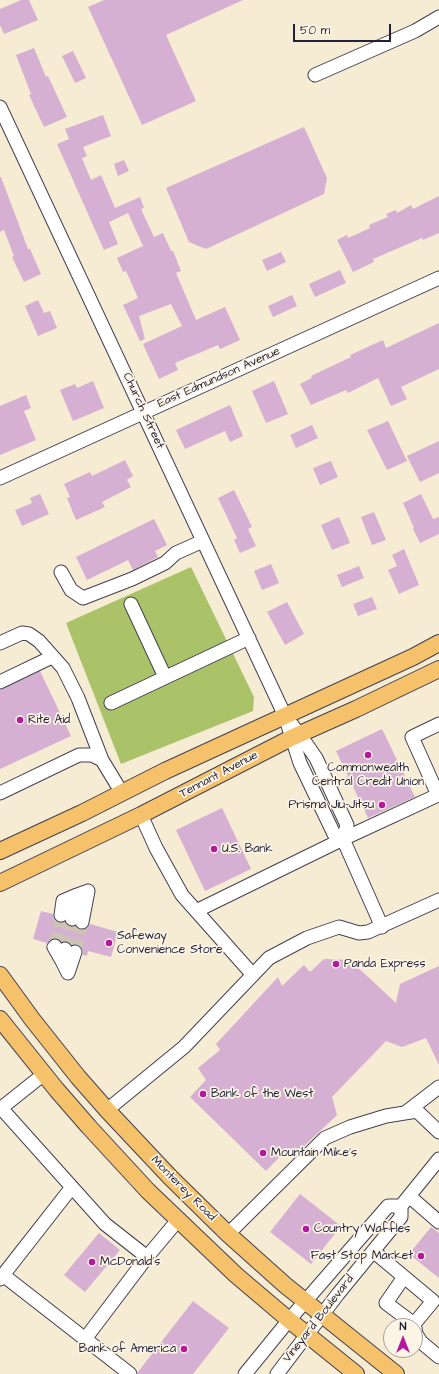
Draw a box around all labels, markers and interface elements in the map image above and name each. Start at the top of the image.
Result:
scale bar [295,16,393,42]
text: 50 m [300,22,330,39]
street label: East Edmundson Avenue [156,345,282,411]
street label: Church Street [119,371,167,451]
place label: Rite Aid [28,713,70,727]
marker: Rite Aid [15,715,25,725]
street label: Tennant Avenue [177,748,261,802]
marker: Commonwealth Central Credit Union [363,750,373,760]
place label: Commonwealth Central Credit Union [312,761,424,789]
place label: Prisma Jiu-Jitsu [289,798,374,812]
marker: Prisma Jiu-Jitsu [377,800,387,810]
place label: U.S. Bank [222,842,273,856]
marker: U.S. Bank [209,844,219,854]
place label: Safeway Convenience Store [117,929,223,957]
marker: Safeway Convenience Store [104,938,114,948]
place label: Panda Express [344,957,425,971]
marker: Panda Express [331,959,341,969]
place label: Bank of the West [211,1087,313,1101]
marker: Bank of the West [198,1089,208,1099]
place label: Mountain Mike's [271,1146,357,1160]
marker: Mountain Mike's [258,1148,268,1158]
street label: Monterey Road [147,1153,219,1225]
place label: Country Waffles [314,1222,410,1236]
marker: Country Waffles [301,1224,311,1234]
place label: Fast Stop Market [311,1249,413,1263]
marker: Fast Stop Market [416,1251,426,1261]
place label: McDonald's [100,1255,160,1269]
marker: McDonald's [87,1257,97,1267]
street label: Vineyard Boulevard [280,1272,358,1366]
north arrow [383,1318,423,1358]
text: N [400,1319,406,1334]
place label: Bank of America [79,1342,176,1356]
marker: Bank of America [179,1344,189,1354]

